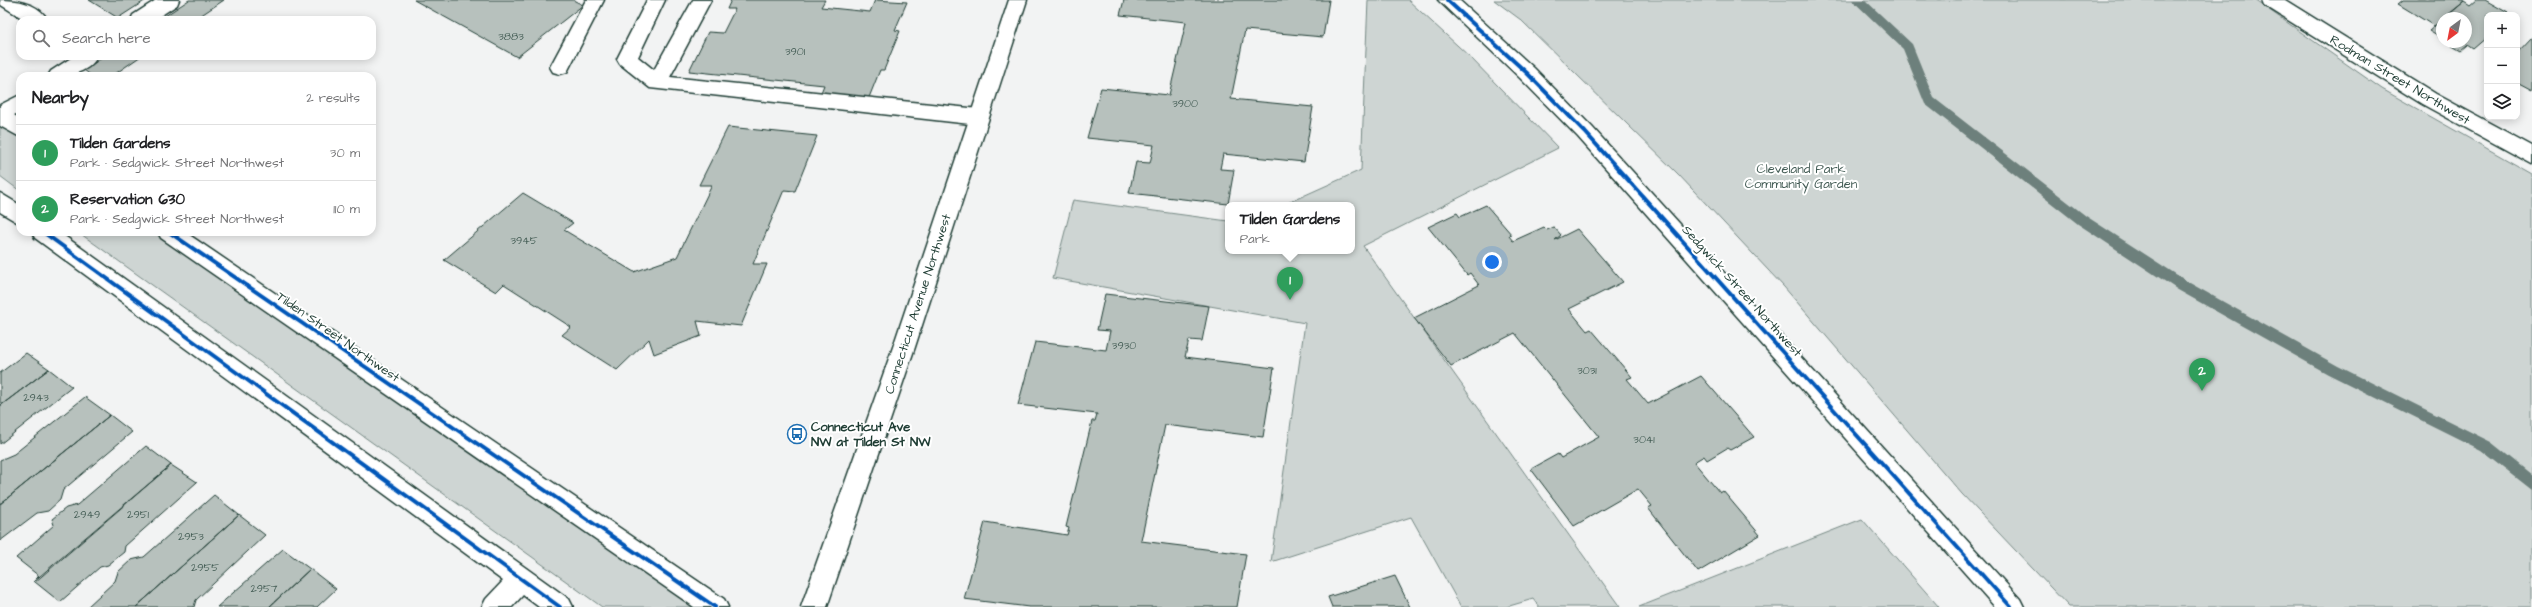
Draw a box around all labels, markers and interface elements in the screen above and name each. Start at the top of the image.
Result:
north arrow [2436,12,2472,48]
map controls [2484,12,2520,120]
button: + [2484,12,2520,48]
search box [16,16,376,60]
icon: search [30,27,52,49]
text: Search here [62,28,151,49]
house number: 3883 [498,29,524,44]
street label: Rodman Street Northwest [2327,31,2474,129]
house number: 3901 [785,44,806,59]
button: − [2484,48,2520,84]
button: layers [2484,84,2520,120]
text: Nearby [32,86,89,110]
text: 2 results [306,89,360,107]
house number: 3900 [1172,96,1198,111]
text: Tilden Gardens [70,133,170,154]
text: 1 [44,144,46,162]
text: 30 m [330,144,360,162]
text: Park · Sedgwick Street Northwest [70,154,284,172]
park label: Cleveland Park Community Garden [1745,160,1858,194]
text: Reservation 630 [70,189,185,210]
text: 2 [41,200,49,218]
text: 110 m [333,200,360,218]
popup [1225,202,1355,254]
text: Tilden Gardens [1240,209,1340,230]
text: Park · Sedgwick Street Northwest [70,210,284,228]
street label: Connecticut Avenue Northwest [880,211,956,396]
street label: Sedgwick Street Northwest [1677,221,1807,362]
text: Park [1240,230,1270,248]
house number: 3945 [510,233,538,248]
your location [1482,252,1502,272]
pin: 1 [1277,267,1303,300]
street label: Tilden Street Northwest [273,288,404,387]
house number: 3930 [1112,338,1136,353]
pin: 2 [2189,358,2215,391]
house number: 3031 [1577,363,1597,378]
house number: 2943 [23,390,49,405]
place label: Connecticut Ave NW at Tilden St NW [811,418,931,451]
bus stop icon: Connecticut Ave NW at Tilden St NW [786,423,808,445]
house number: 3041 [1633,432,1655,447]
house number: 2949 [74,507,100,522]
house number: 2951 [127,507,149,522]
house number: 2953 [178,529,204,544]
house number: 2955 [191,560,219,575]
house number: 2957 [250,581,278,596]

